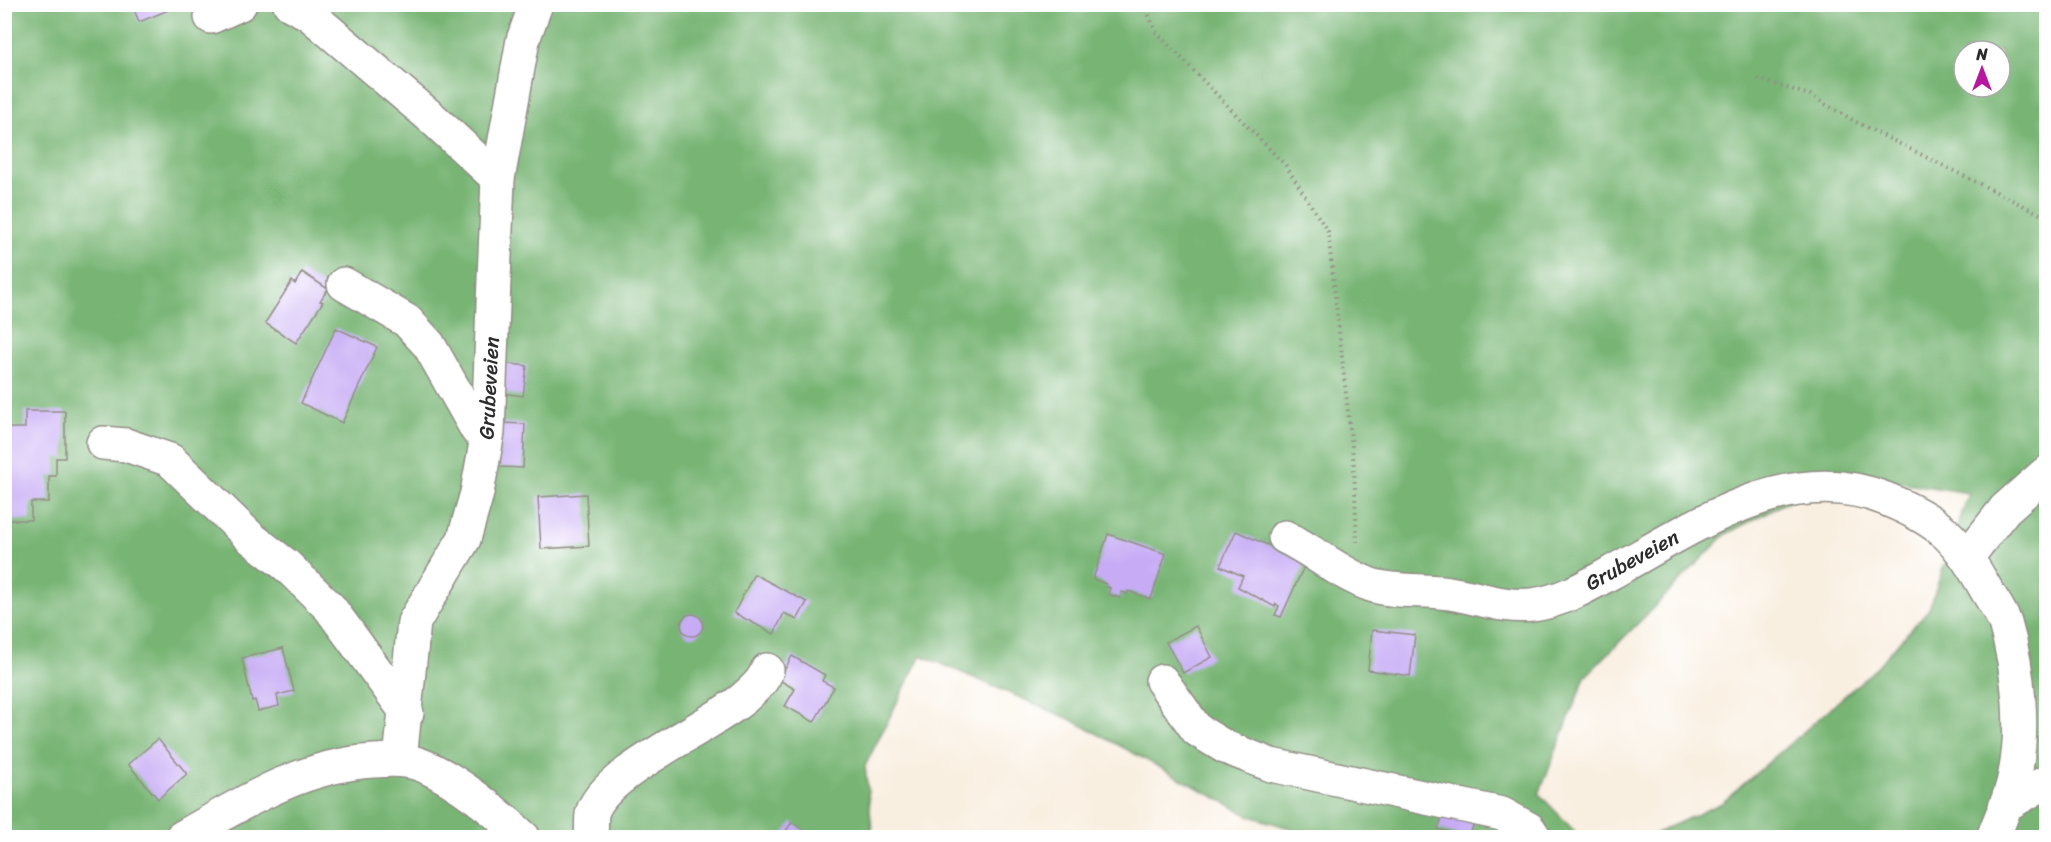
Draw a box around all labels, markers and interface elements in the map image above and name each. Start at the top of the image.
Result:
north arrow [1952,39,2012,99]
text: N [1975,40,1988,69]
street label: Grubeveien [467,336,511,440]
street label: Grubeveien [1578,518,1686,602]

